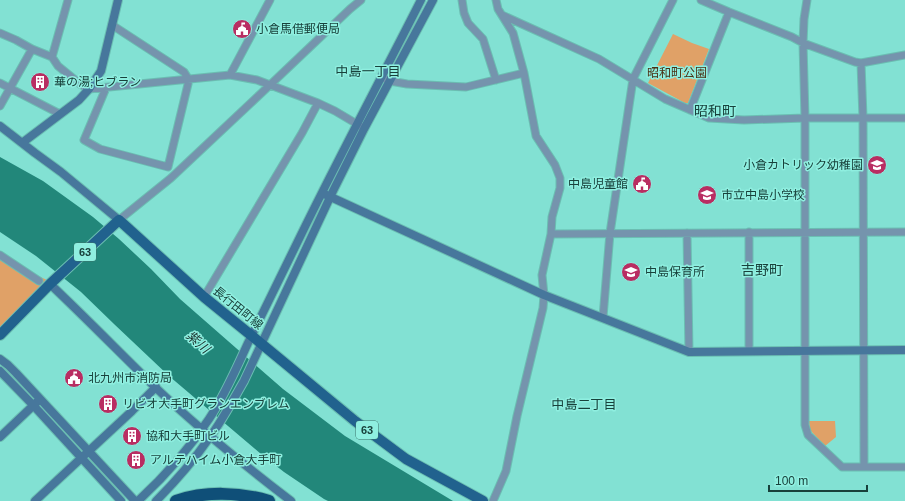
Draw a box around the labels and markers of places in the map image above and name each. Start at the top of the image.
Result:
public building icon: 小倉馬借郵便局 [231,18,253,40]
place label: 小倉馬借郵便局 [256,22,340,36]
building icon: 華の湯;ヒブラン [29,71,51,93]
place label: 華の湯;ヒブラン [54,75,141,89]
school or university icon: 小倉カトリック幼稚園 [866,154,888,176]
place label: 小倉カトリック幼稚園 [743,158,863,172]
public building icon: 中島児童館 [631,173,653,195]
place label: 中島児童館 [568,177,628,191]
school or university icon: 市立中島小学校 [696,184,718,206]
place label: 市立中島小学校 [721,188,805,202]
school or university icon: 中島保育所 [620,261,642,283]
place label: 中島保育所 [645,265,705,279]
public building icon: 北九州市消防局 [63,367,85,389]
place label: 北九州市消防局 [88,371,172,385]
building icon: リビオ大手町グランエンブレム [97,393,119,415]
place label: リビオ大手町グランエンブレム [122,397,289,411]
building icon: 協和大手町ビル [121,425,143,447]
place label: 協和大手町ビル [146,429,230,443]
building icon: アルテハイム小倉大手町 [125,449,147,471]
place label: アルテハイム小倉大手町 [150,453,281,467]

